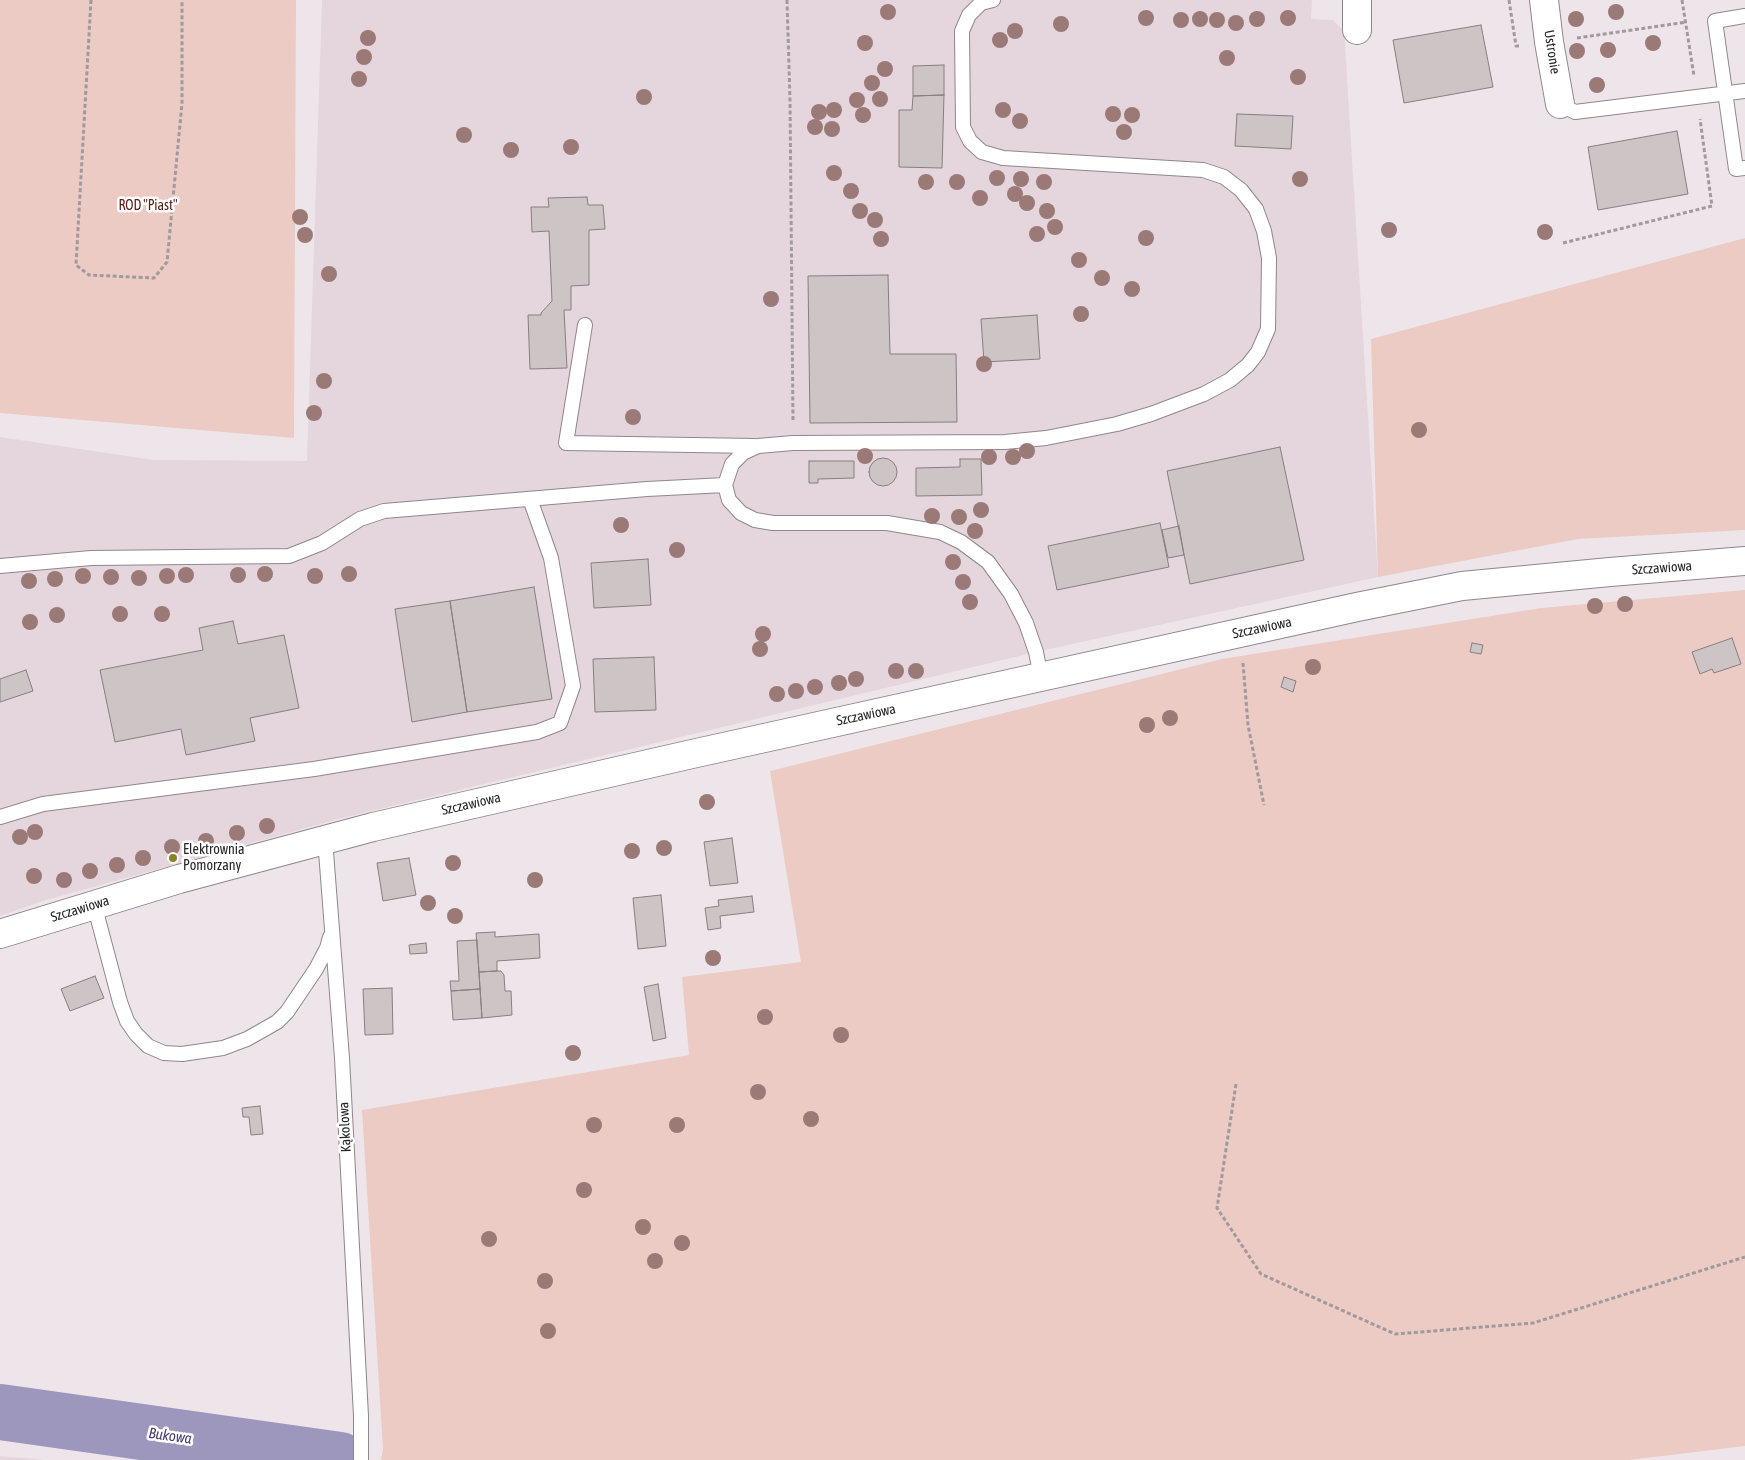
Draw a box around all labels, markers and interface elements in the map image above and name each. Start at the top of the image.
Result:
street label: Ustronie [1540,29,1564,75]
park label: ROD "Piast" [118,198,178,214]
street label: Szczawiowa [1631,558,1693,578]
street label: Szczawiowa [1231,614,1293,642]
street label: Szczawiowa [835,701,897,729]
street label: Szczawiowa [440,789,502,819]
place label: Elektrownia Pomorzany [183,842,245,874]
marker: Elektrownia Pomorzany [167,852,179,864]
street label: Szczawiowa [49,892,111,926]
street label: Kąkolowa [335,1101,355,1153]
water label: Bukowa [147,1424,193,1448]

